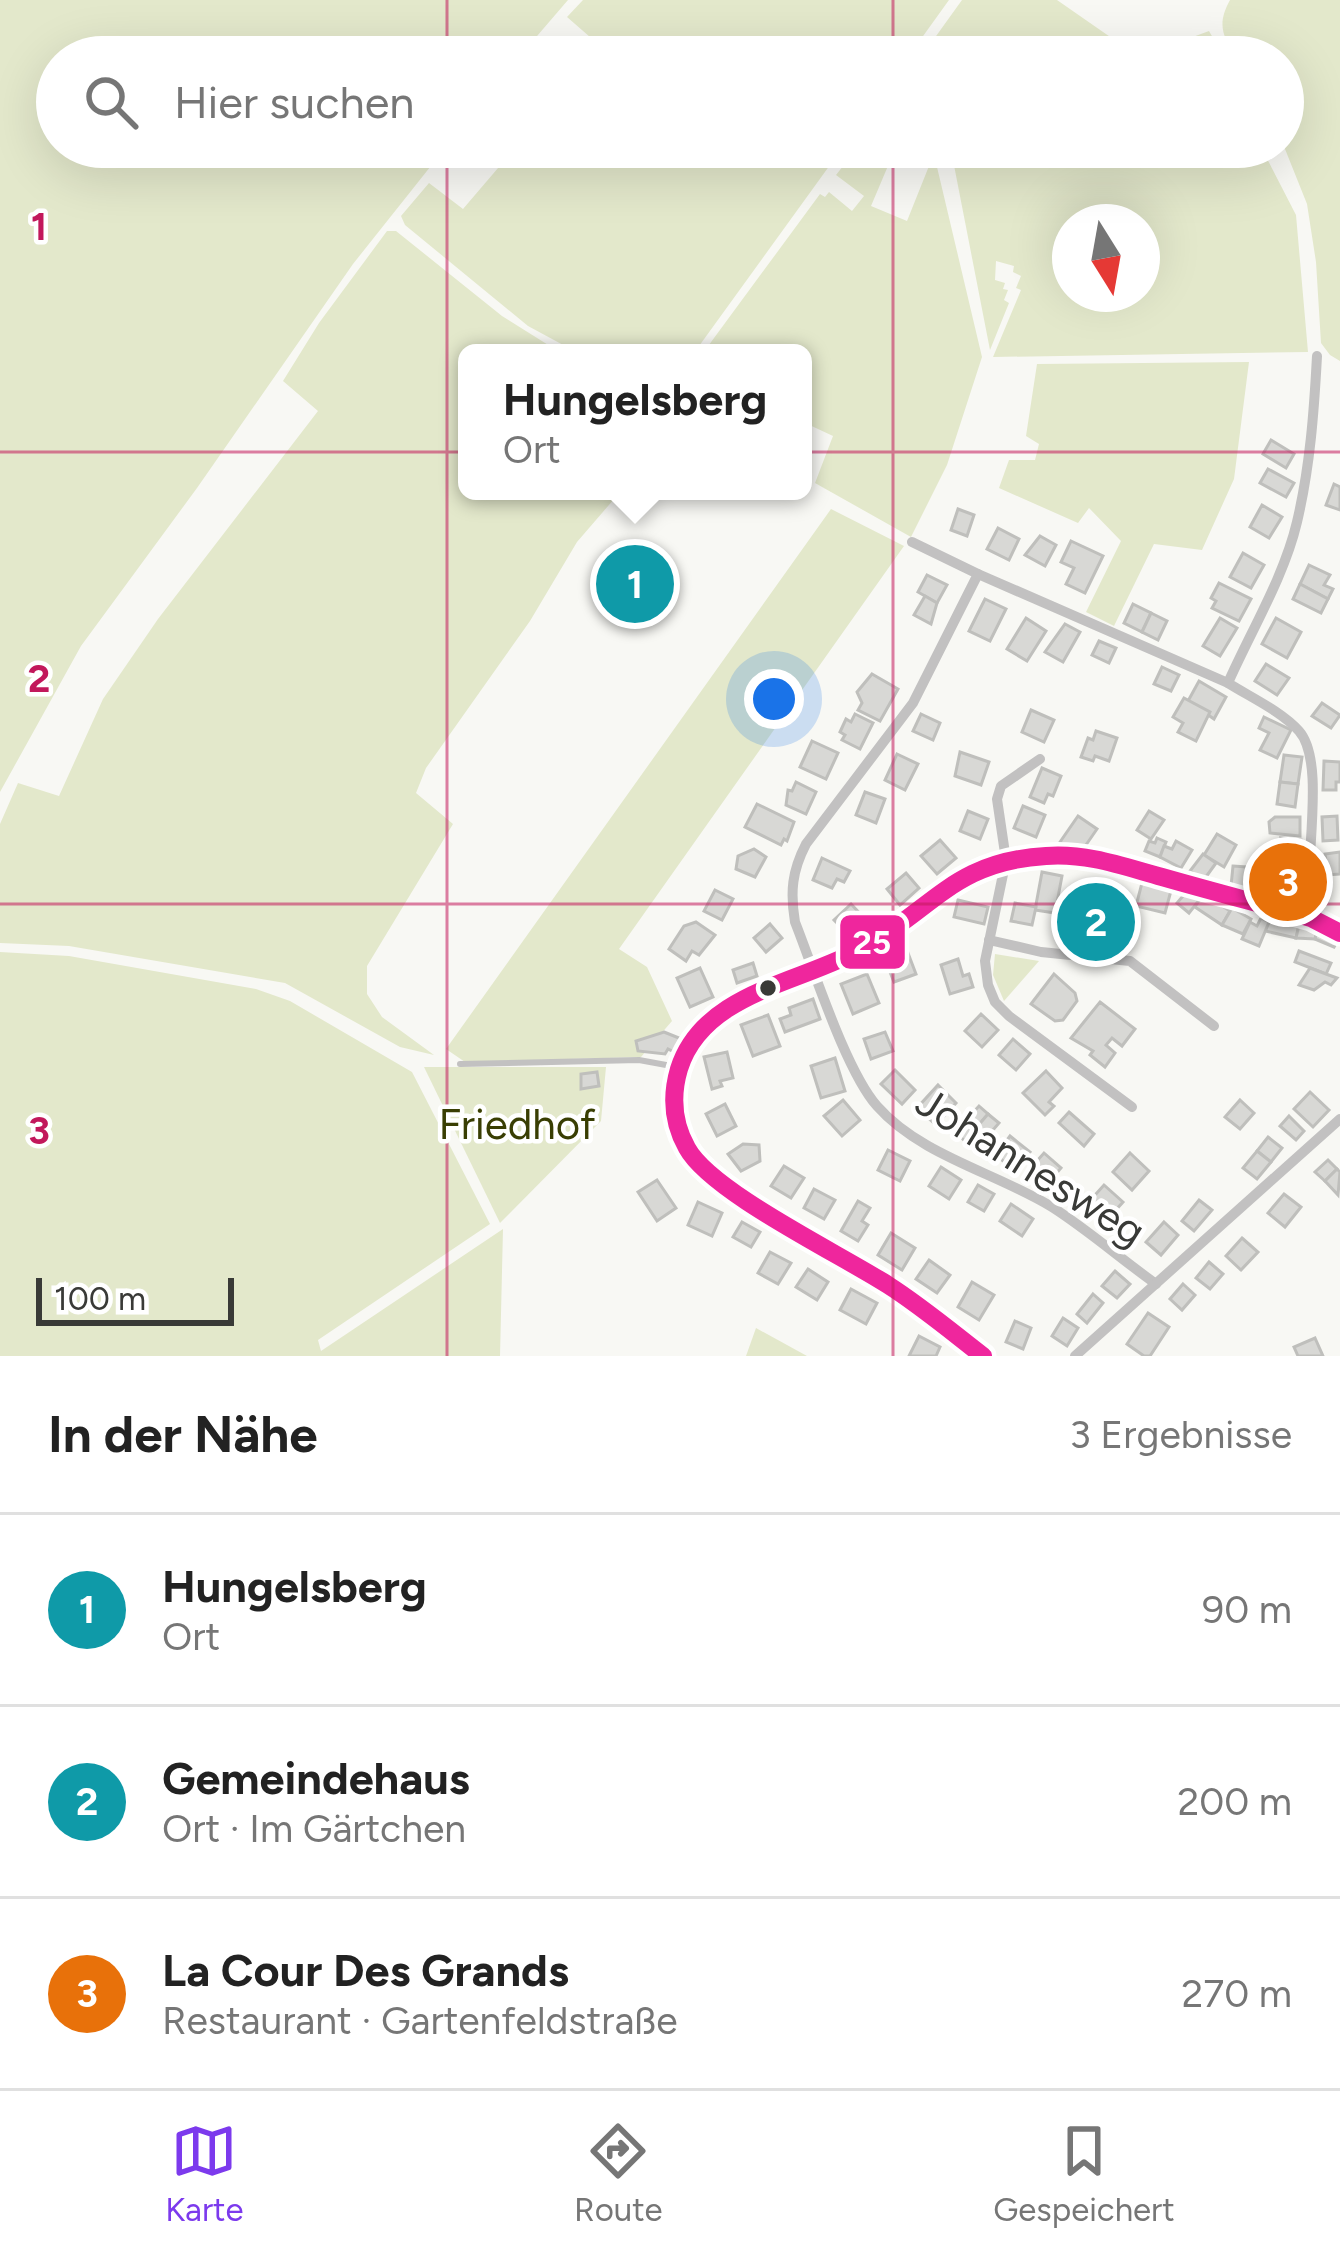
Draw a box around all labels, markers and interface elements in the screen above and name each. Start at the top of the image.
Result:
search box [36,36,1304,168]
icon: search [78,69,144,135]
text: Hier suchen [174,75,414,129]
text: 1 [31,203,47,250]
north arrow [1052,204,1160,312]
popup [458,344,812,500]
text: Hungelsberg [503,372,767,426]
text: Ort [503,426,561,473]
pin: 1 [596,539,674,629]
text: 2 [28,655,50,702]
your location [744,669,804,729]
pin: 3 [1249,837,1327,927]
pin: 2 [1057,877,1135,967]
line badge: 25 [838,913,907,971]
text: 25 [853,923,891,962]
unlabelled marker [757,977,779,999]
street label: Johannesweg [907,1076,1155,1257]
park label: Friedhof [438,1099,596,1150]
text: 3 [28,1107,50,1154]
scale bar [36,1272,234,1325]
text: 100 m [54,1279,146,1318]
text: In der Nähe [48,1404,318,1465]
text: 3 Ergebnisse [1069,1411,1292,1458]
text: Hungelsberg [162,1559,427,1613]
text: 1 [79,1586,95,1633]
text: 90 m [1202,1586,1292,1633]
text: Ort [162,1613,220,1660]
text: Gemeindehaus [162,1751,470,1805]
text: 2 [76,1778,98,1825]
text: 200 m [1177,1778,1292,1825]
text: Ort · Im Gärtchen [162,1805,466,1852]
text: La Cour Des Grands [162,1943,569,1997]
text: 3 [76,1970,98,2017]
text: 270 m [1181,1970,1292,2017]
text: Restaurant · Gartenfeldstraße [162,1997,678,2044]
tab: Karte [165,2118,244,2229]
tab: Route [574,2118,663,2229]
tab: Gespeichert [993,2118,1175,2229]

